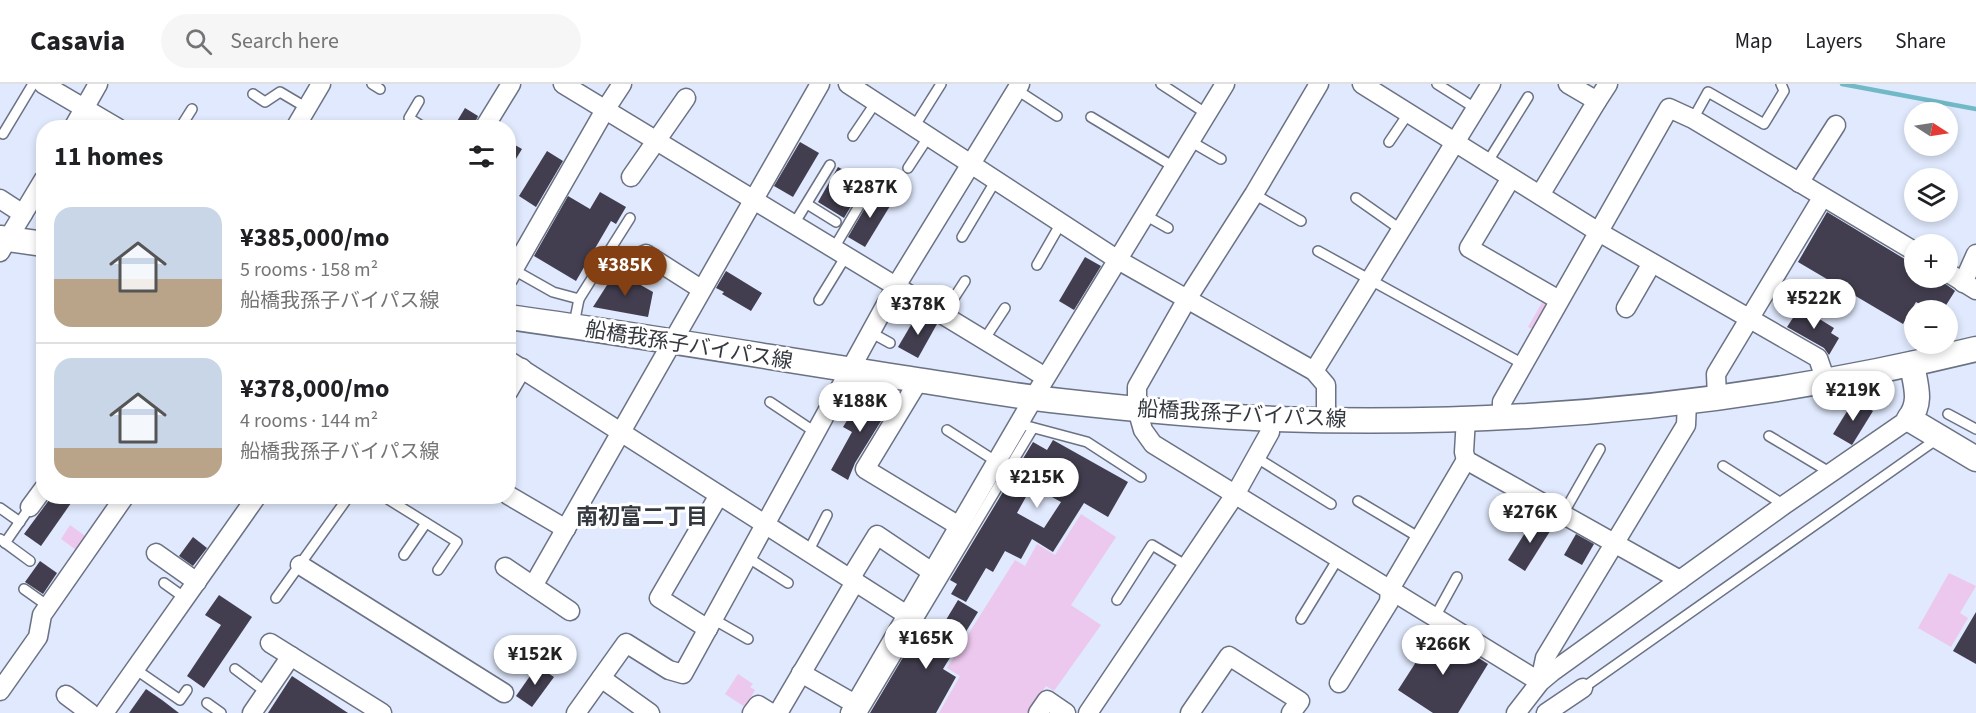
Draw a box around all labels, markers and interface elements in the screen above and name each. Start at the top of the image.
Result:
search box [161,14,581,68]
text: Casavia [30,21,125,61]
icon: search [182,25,215,58]
text: Search here [230,25,339,57]
text: Map [1735,26,1772,56]
text: Layers [1805,26,1862,56]
text: Share [1895,26,1946,56]
north arrow [1904,102,1958,156]
map controls [1904,102,1958,354]
text: 11 homes [54,138,163,175]
icon: filters [465,140,498,173]
pin: ¥287K [828,168,912,219]
button: layers [1904,168,1958,222]
text: ¥287K [843,173,897,201]
text: ¥385,000/mo [240,219,389,256]
icon: home [102,231,174,303]
button: + [1904,234,1958,288]
pin: ¥385K [583,246,667,297]
text: ¥385K [598,251,652,279]
text: 5 rooms · 158 m² [240,256,378,284]
pin: ¥522K [1772,279,1856,330]
text: ¥522K [1787,284,1841,312]
pin: ¥378K [876,285,960,336]
text: 船橋我孫子バイパス線 [240,287,440,315]
text: ¥378K [891,290,945,318]
button: − [1904,300,1958,354]
street label: 船橋我孫子バイパス線 [583,314,795,376]
text: ¥378,000/mo [240,370,389,407]
pin: ¥219K [1811,371,1895,422]
text: ¥219K [1826,376,1880,404]
icon: home [102,382,174,454]
pin: ¥188K [818,382,902,433]
text: ¥188K [833,387,887,415]
street label: 船橋我孫子バイパス線 [1137,394,1347,434]
text: 4 rooms · 144 m² [240,407,378,435]
text: 船橋我孫子バイパス線 [240,438,440,466]
pin: ¥215K [995,458,1079,509]
text: ¥215K [1010,463,1064,491]
pin: ¥276K [1488,493,1572,544]
text: ¥276K [1503,498,1557,526]
district label: 南初富二丁目 [576,501,708,533]
pin: ¥165K [884,619,968,670]
text: ¥165K [899,624,953,652]
pin: ¥266K [1401,625,1485,676]
text: ¥266K [1416,630,1470,658]
pin: ¥152K [493,635,577,686]
text: ¥152K [508,640,562,668]

